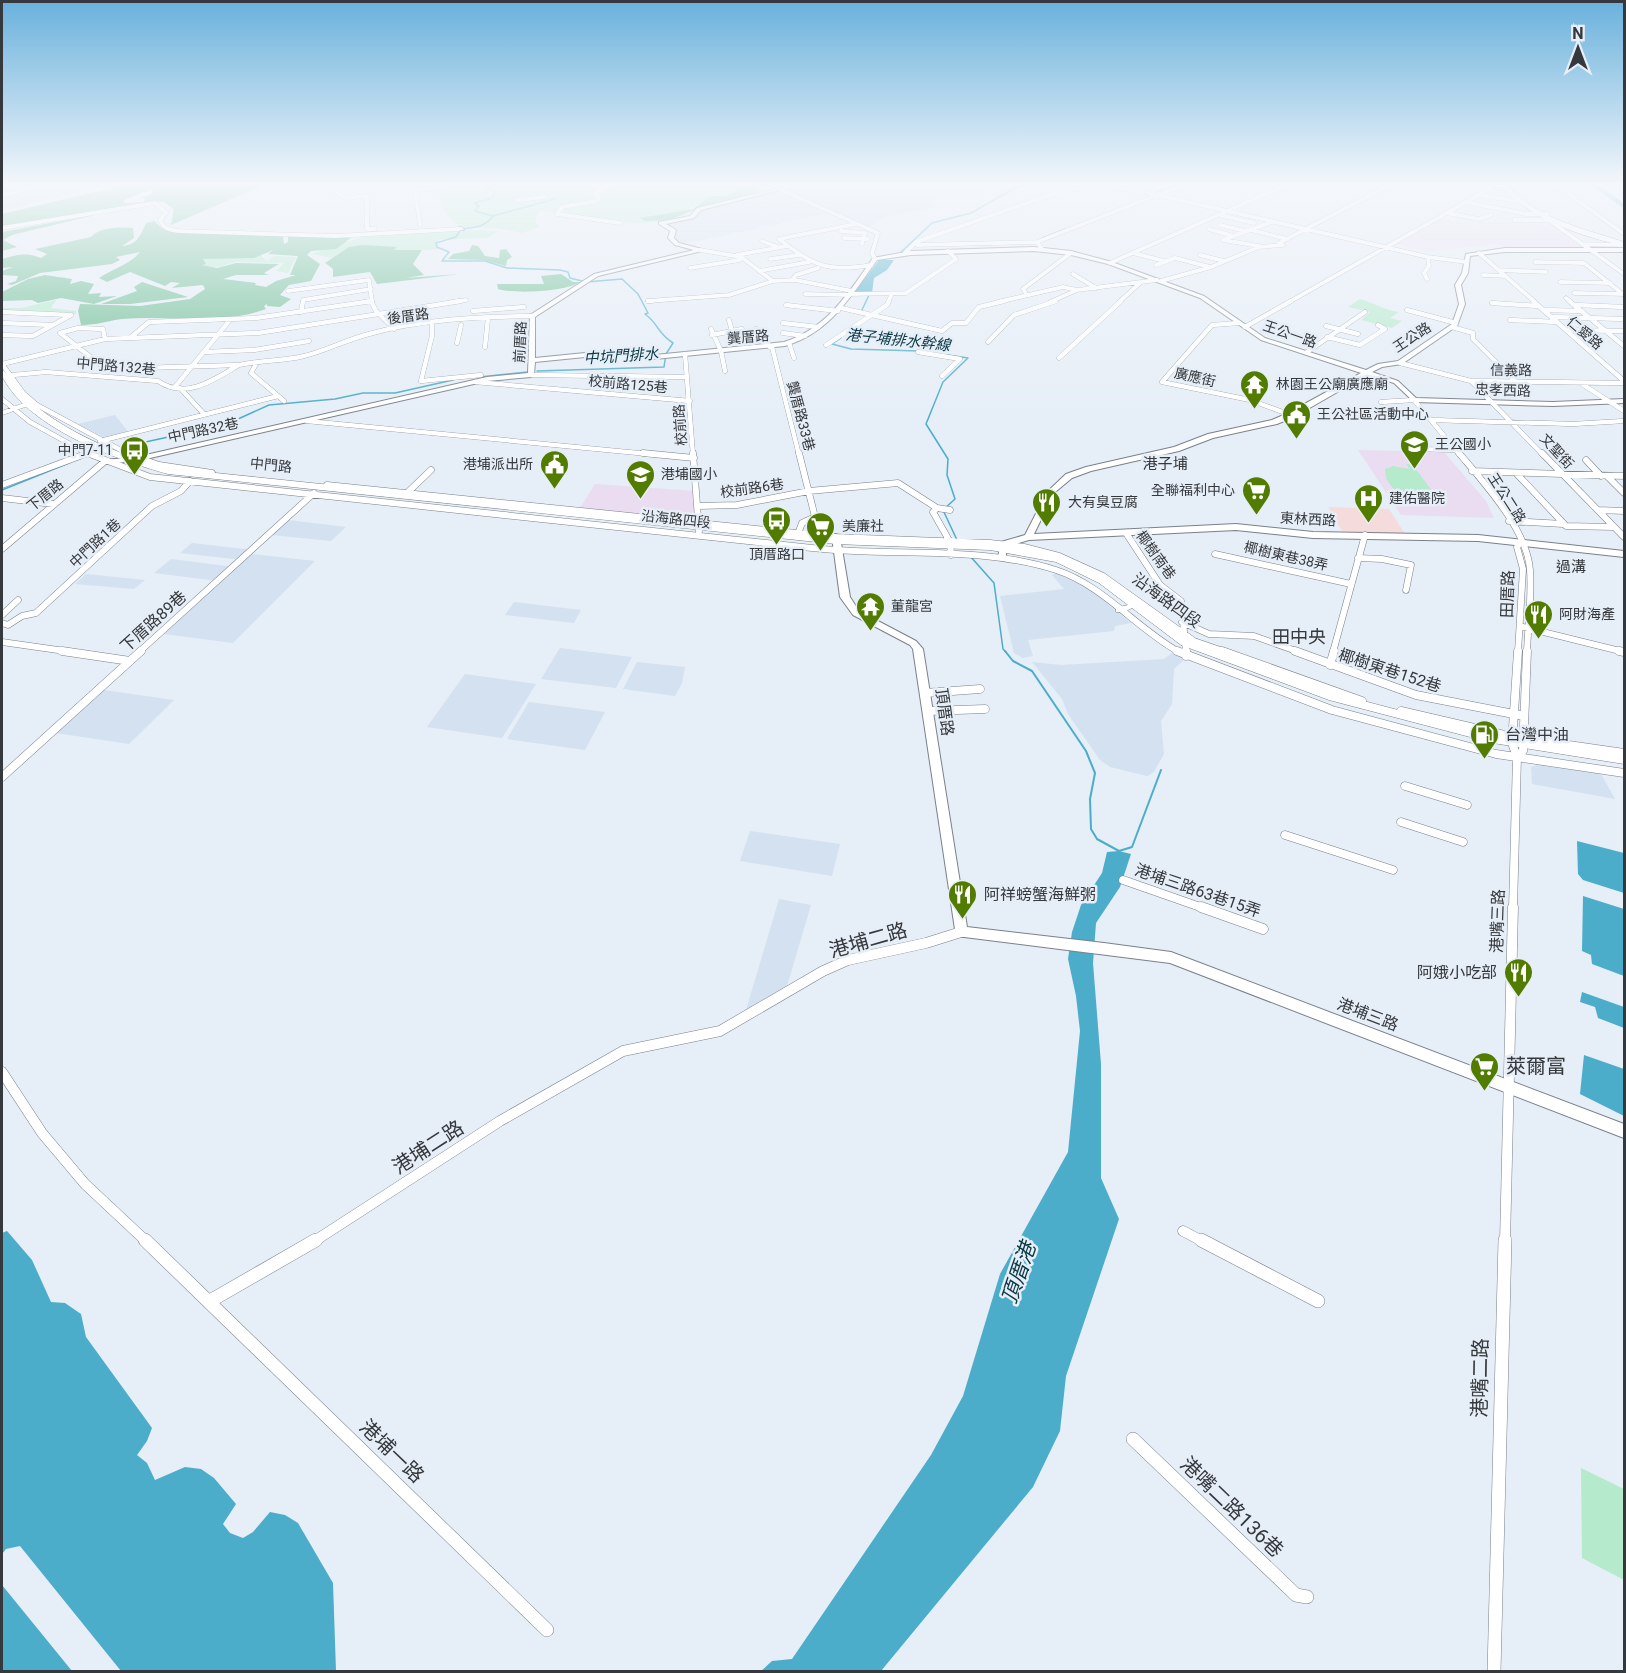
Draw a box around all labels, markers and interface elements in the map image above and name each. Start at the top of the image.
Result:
north arrow [1548,18,1608,78]
text: N [1572,24,1584,43]
street label: 後厝路 [386,305,430,327]
street label: 仁愛路 [1564,313,1606,353]
street label: 王公一路 [1261,317,1319,351]
street label: 王公路 [1390,319,1434,355]
street label: 前厝路 [511,321,529,363]
water label: 港子埔排水幹線 [845,326,953,355]
street label: 龔厝路 [726,327,770,347]
water label: 中坑門排水 [583,344,660,368]
street label: 中門路132巷 [76,355,156,377]
street label: 信義路 [1490,362,1532,378]
street label: 廣應街 [1173,364,1217,390]
temple icon: 林園王公廟廣應廟 [1239,368,1271,410]
street label: 校前路125巷 [588,373,668,395]
place label: 林園王公廟廣應廟 [1276,376,1388,392]
street label: 龔厝路33巷 [784,379,818,453]
street label: 忠孝西路 [1475,381,1531,399]
public building icon: 王公社區活動中心 [1280,398,1312,440]
street label: 校前路 [671,403,689,447]
place label: 王公社區活動中心 [1317,406,1429,422]
street label: 中門路32巷 [166,415,240,445]
school or university icon: 王公國小 [1398,428,1430,470]
street label: 文聖街 [1537,430,1577,472]
bus stop icon: 中門7-11 [118,434,150,476]
place label: 王公國小 [1435,436,1491,452]
place label: 中門7-11 [58,442,113,458]
public building icon: 港埔派出所 [538,448,570,490]
street label: 中門路 [249,455,293,475]
district label: 港子埔 [1142,455,1188,473]
place label: 港埔派出所 [463,456,533,472]
school or university icon: 港埔國小 [624,458,656,500]
place label: 港埔國小 [661,466,717,482]
street label: 王公二路 [1485,470,1529,526]
supermarket icon: 全聯福利中心 [1240,474,1272,516]
street label: 下厝路 [24,476,66,514]
street label: 校前路6巷 [719,476,785,500]
place label: 全聯福利中心 [1151,482,1235,498]
hospital icon: 建佑醫院 [1352,482,1384,524]
restaurant icon: 大有臭豆腐 [1031,486,1063,528]
place label: 建佑醫院 [1389,490,1445,506]
place label: 大有臭豆腐 [1068,494,1138,510]
bus stop icon: 頂厝路口 [761,504,793,546]
street label: 沿海路四段 [640,507,712,531]
supermarket icon: 美廉社 [805,510,837,552]
street label: 東林西路 [1280,510,1336,528]
street label: 中門路1巷 [66,515,124,571]
place label: 美廉社 [842,518,884,534]
street label: 椰樹南巷 [1133,528,1179,582]
street label: 椰樹東巷38弄 [1242,539,1330,573]
place label: 頂厝路口 [749,546,805,562]
district label: 過溝 [1556,558,1586,576]
street label: 沿海路四段 [1129,569,1205,632]
street label: 田厝路 [1497,570,1518,618]
street label: 下厝路89巷 [117,587,190,656]
temple icon: 董龍宮 [854,590,886,632]
place label: 董龍宮 [891,598,933,614]
restaurant icon: 阿財海產 [1522,598,1554,640]
place label: 阿財海產 [1559,606,1615,622]
district label: 田中央 [1272,626,1326,647]
street label: 椰樹東巷152巷 [1336,645,1444,696]
street label: 頂厝路 [932,687,957,737]
fuel station icon: 台灣中油 [1468,718,1500,760]
place label: 台灣中油 [1505,725,1569,744]
street label: 港埔三路63巷15弄 [1132,860,1263,921]
restaurant icon: 阿祥螃蟹海鮮粥 [947,878,979,920]
place label: 阿祥螃蟹海鮮粥 [984,885,1096,904]
street label: 港嘴三路 [1487,889,1508,953]
street label: 港埔二路 [826,917,910,963]
restaurant icon: 阿娥小吃部 [1502,956,1534,998]
place label: 阿娥小吃部 [1417,963,1497,982]
street label: 港埔三路 [1335,994,1401,1035]
supermarket icon: 萊爾富 [1469,1050,1501,1092]
place label: 萊爾富 [1506,1054,1566,1078]
street label: 港埔二路 [388,1115,468,1179]
water label: 頂厝港 [997,1236,1042,1307]
street label: 港嘴二路 [1467,1338,1493,1418]
street label: 港埔一路 [355,1415,429,1487]
street label: 港嘴二路136巷 [1176,1452,1288,1562]

